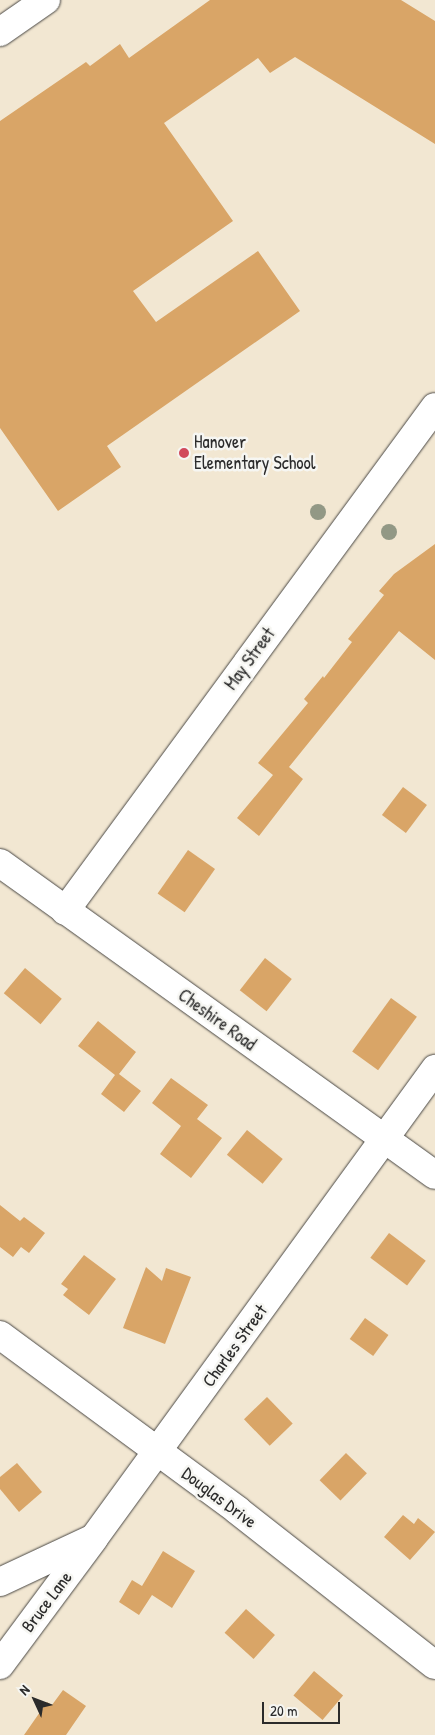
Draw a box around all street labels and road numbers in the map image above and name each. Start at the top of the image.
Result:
street label: May Street [220,624,280,694]
street label: Cheshire Road [174,985,260,1055]
street label: Charles Street [198,1301,272,1391]
street label: Douglas Drive [177,1463,261,1533]
street label: Bruce Lane [17,1567,77,1637]

